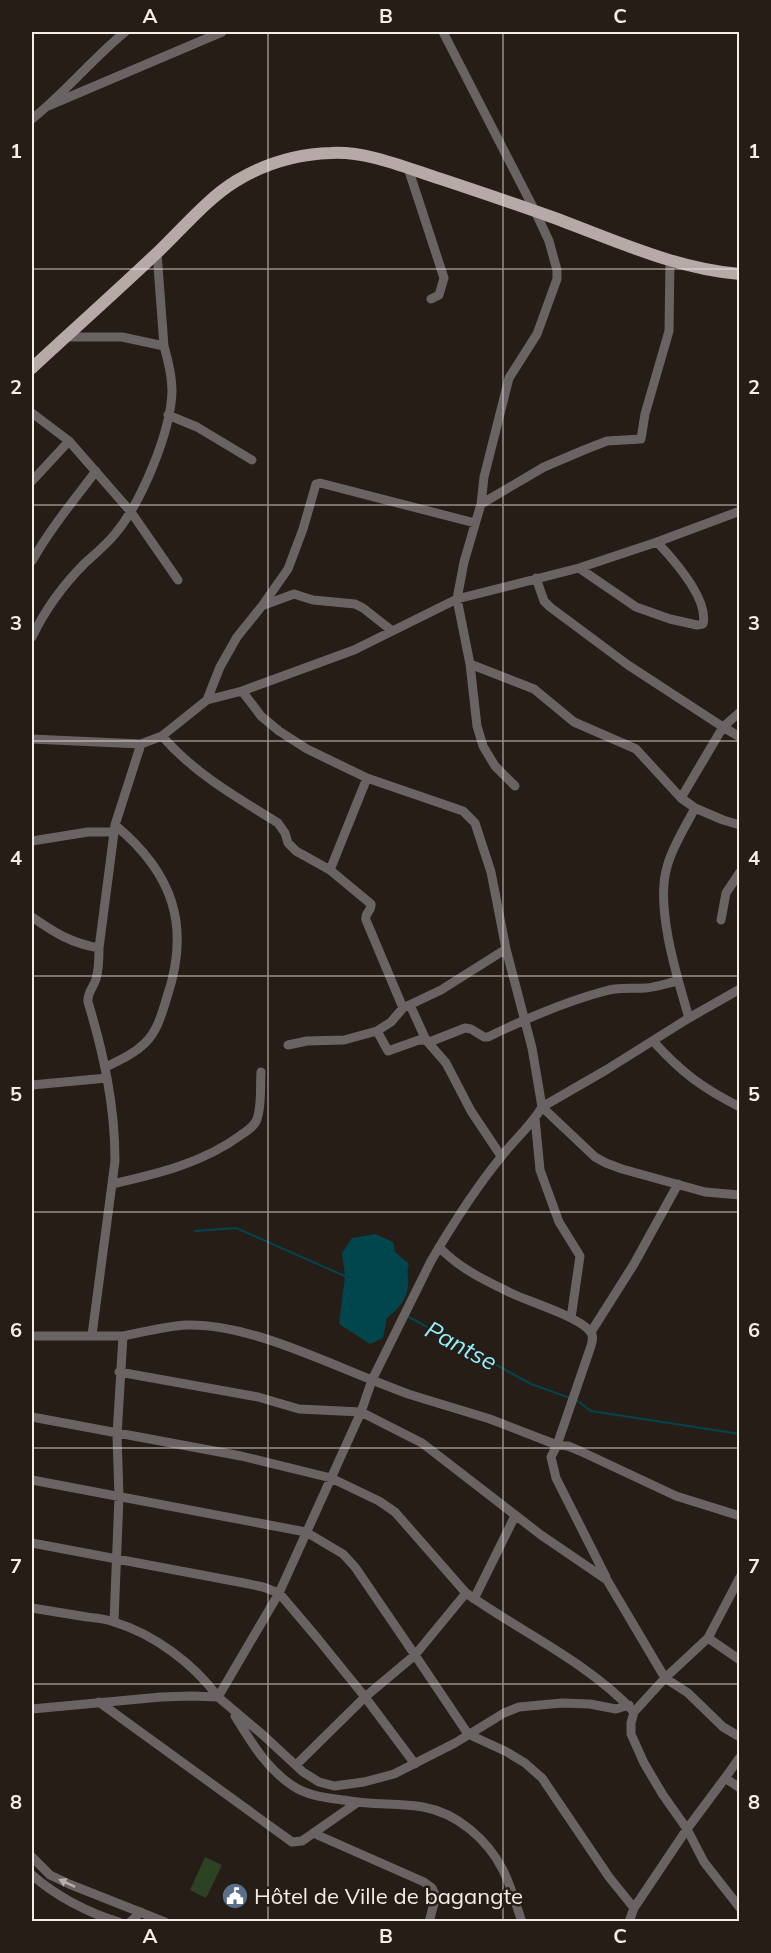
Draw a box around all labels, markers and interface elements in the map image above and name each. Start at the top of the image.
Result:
text: A [143,3,158,28]
text: B [379,3,393,28]
text: C [613,3,627,28]
text: 1 [10,138,22,163]
text: 1 [748,138,760,163]
text: 2 [10,374,22,399]
text: 2 [748,374,760,399]
text: 3 [10,610,22,635]
text: 3 [748,610,760,635]
text: 4 [10,845,22,870]
text: 4 [748,845,760,870]
text: 5 [10,1081,22,1106]
text: 5 [748,1081,760,1106]
water label: Pantse [420,1314,502,1376]
text: 6 [10,1317,22,1342]
text: 6 [748,1317,760,1342]
text: 7 [10,1553,22,1578]
text: 7 [748,1553,760,1578]
text: 8 [10,1789,22,1814]
text: 8 [748,1789,760,1814]
one-way arrow [58,1878,76,1888]
public building icon: Hôtel de Ville de bagangte [220,1881,250,1911]
place label: Hôtel de Ville de bagangte [254,1882,523,1910]
text: A [143,1923,158,1948]
text: B [379,1923,393,1948]
text: C [613,1923,627,1948]

